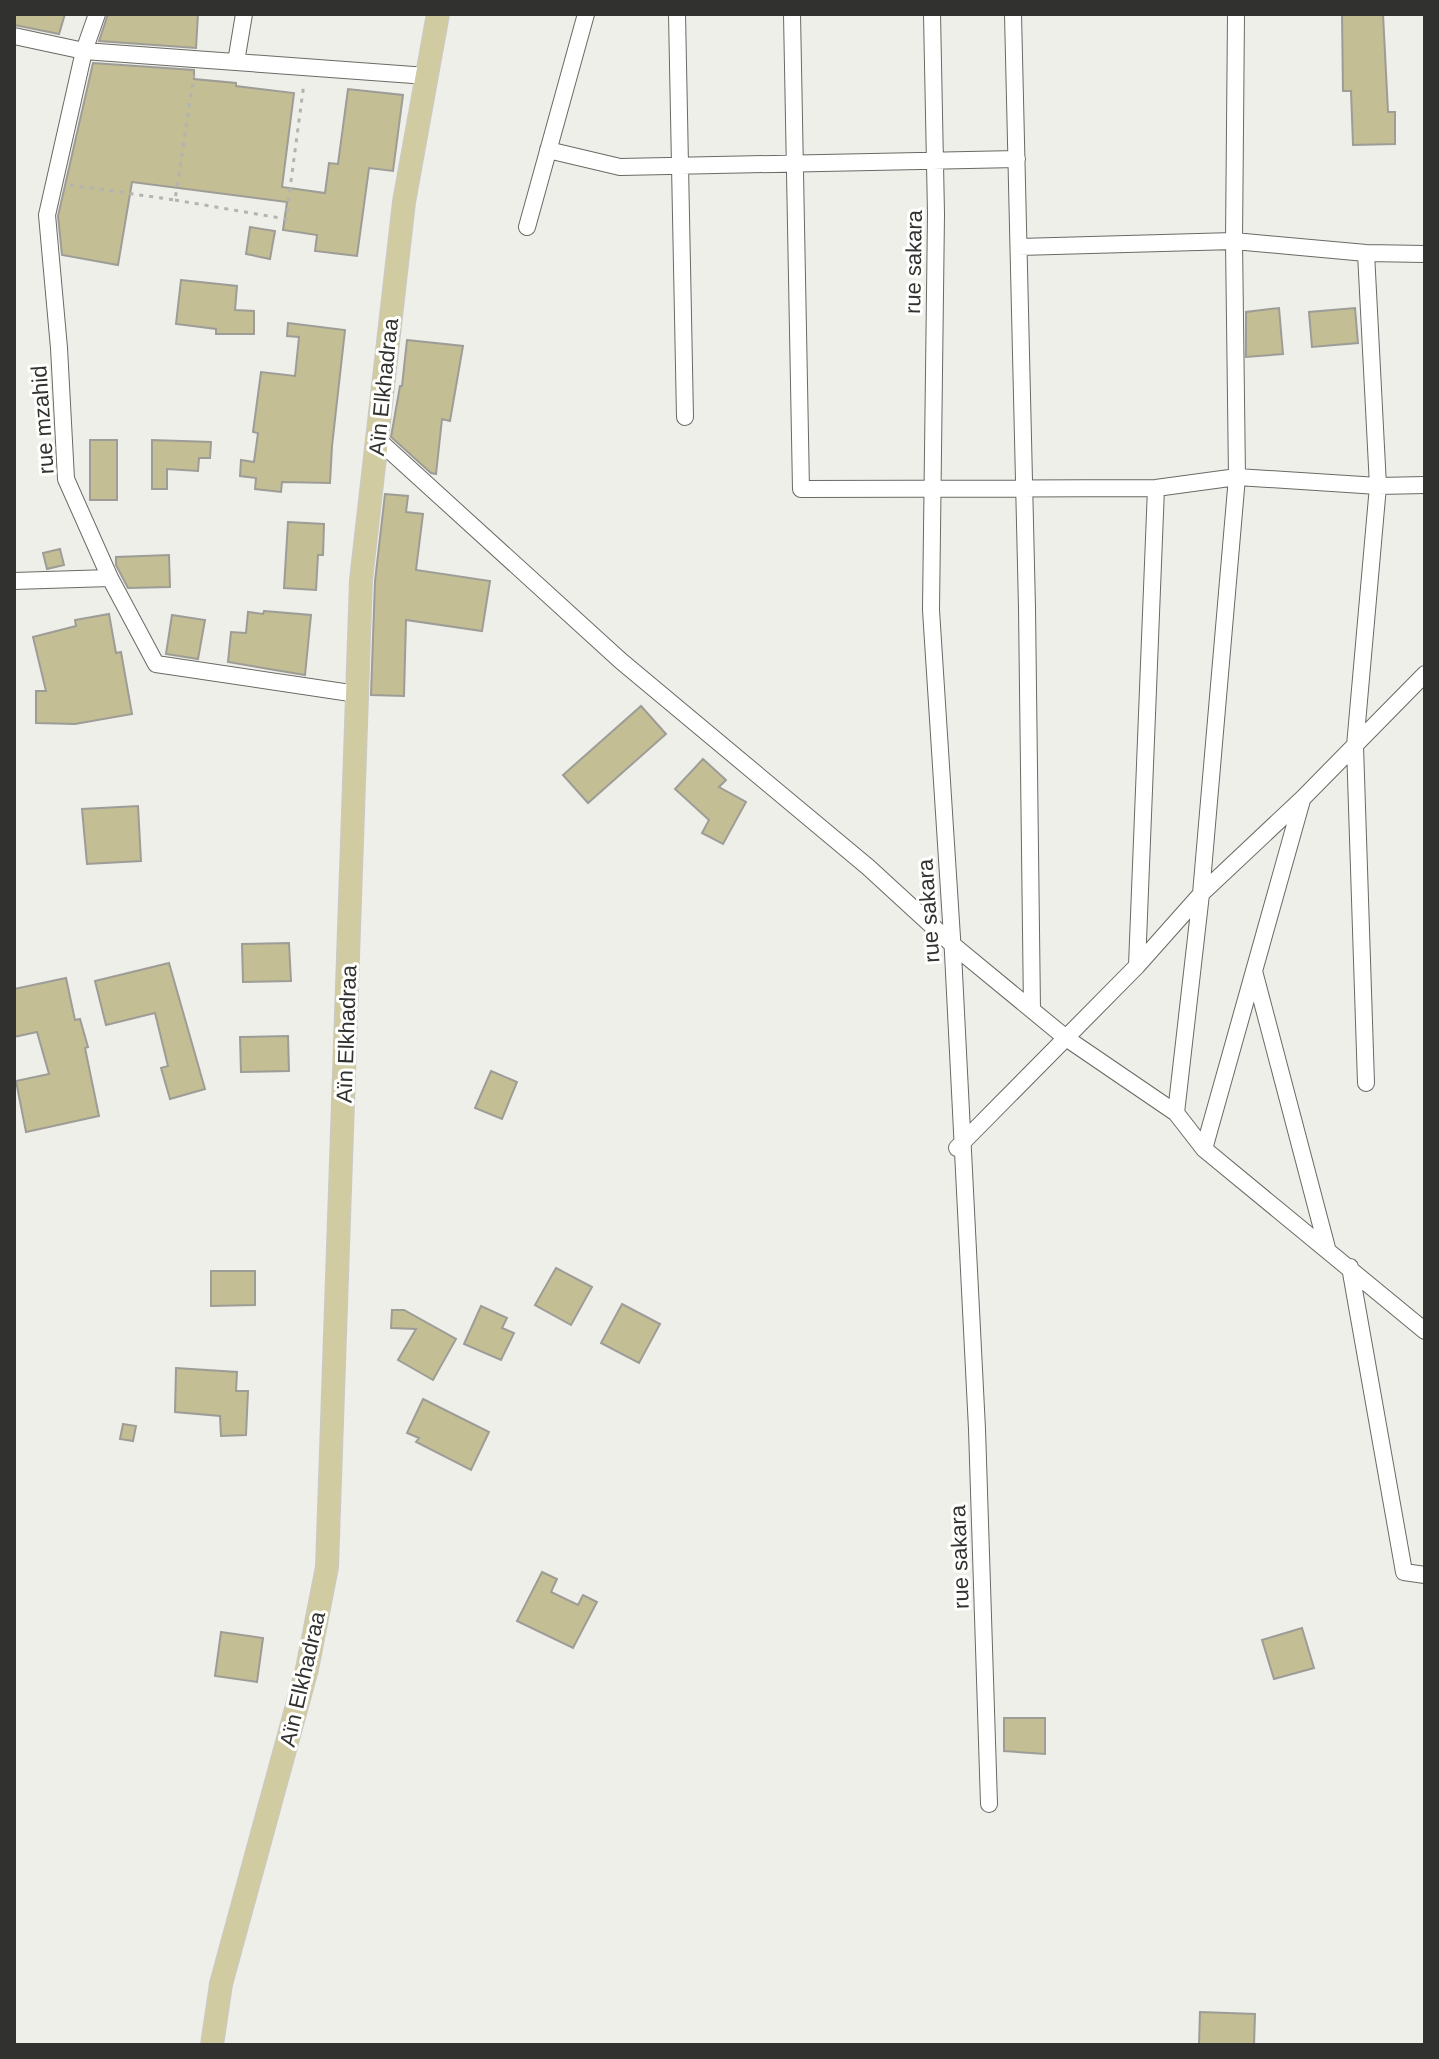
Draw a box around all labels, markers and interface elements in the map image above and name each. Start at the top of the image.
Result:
street label: rue sakara [900,209,927,314]
street label: Aïn Elkhadraa [364,316,403,457]
street label: rue mzahid [26,365,59,475]
street label: rue sakara [912,857,945,964]
street label: Aïn Elkhadraa [332,964,361,1104]
street label: rue sakara [945,1504,974,1609]
street label: Aïn Elkhadraa [275,1608,330,1749]

